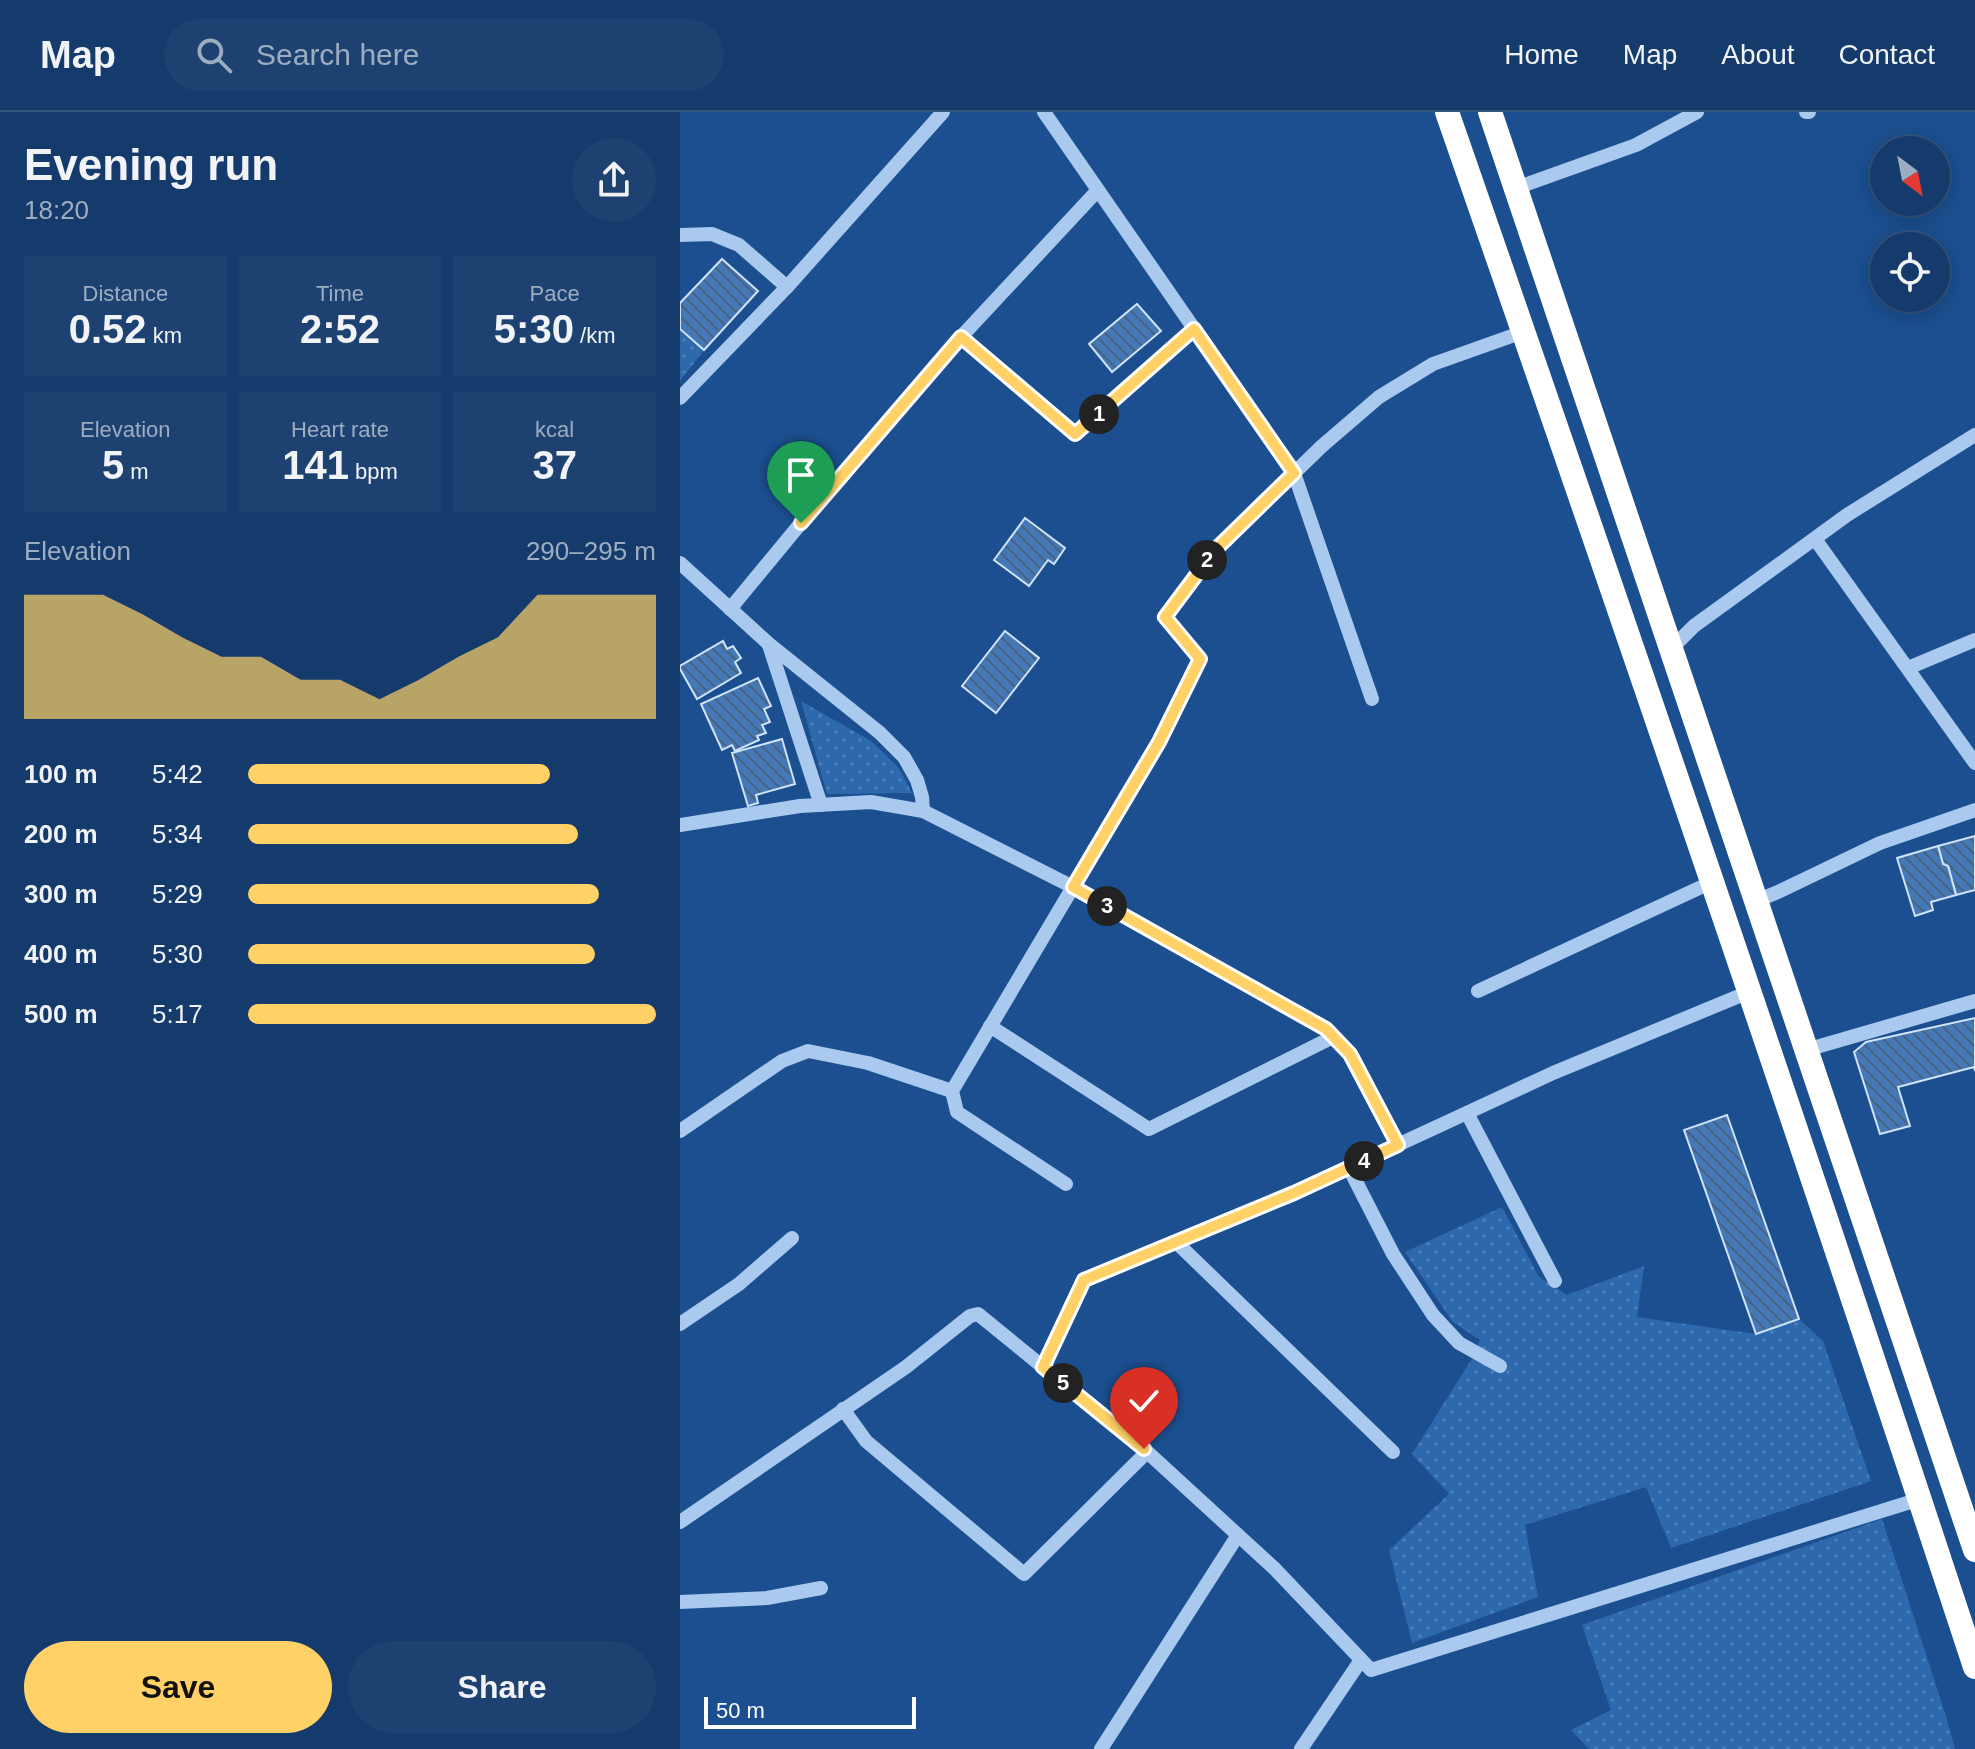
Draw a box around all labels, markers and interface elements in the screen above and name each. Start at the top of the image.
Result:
search box [164,19,724,91]
icon: search [192,33,236,77]
text: Map [40,34,116,76]
text: Search here [256,38,419,71]
text: Home [1504,39,1579,70]
text: Map [1623,39,1677,70]
text: About [1721,39,1795,70]
text: Contact [1839,39,1935,70]
north arrow [1870,136,1950,216]
map controls [1870,136,1950,312]
button: share [572,138,656,222]
text: Evening run [24,140,278,189]
text: 18:20 [24,195,89,225]
button: locate [1870,232,1950,312]
text: Distance [83,281,168,306]
text: Time [316,281,364,306]
text: Pace [530,281,580,306]
text: 0.52 [69,307,147,351]
text: 2:52 [300,307,380,351]
text: 5:30 [494,307,574,351]
text: km [147,323,182,348]
text: /km [574,323,615,348]
pin: 1 [1079,394,1119,434]
text: 1 [1093,401,1105,426]
text: Elevation [80,417,171,442]
text: Heart rate [291,417,389,442]
text: kcal [535,417,574,442]
pin [767,441,835,523]
text: 5 [102,443,124,487]
text: 141 [282,443,349,487]
text: 37 [532,443,577,487]
icon: arrive [779,453,823,497]
text: m [124,459,149,484]
text: bpm [349,459,398,484]
text: Elevation [24,536,131,566]
text: 290–295 m [526,536,656,566]
pin: 2 [1187,540,1227,580]
text: 2 [1201,547,1213,572]
text: 100 m [24,759,98,789]
text: 5:42 [152,759,203,789]
text: 200 m [24,819,98,849]
text: 5:34 [152,819,203,849]
text: 300 m [24,879,98,909]
text: 5:29 [152,879,203,909]
pin: 3 [1087,886,1127,926]
text: 3 [1101,893,1113,918]
text: 400 m [24,939,98,969]
text: 5:30 [152,939,203,969]
text: 500 m [24,999,98,1029]
text: 5:17 [152,999,203,1029]
pin: 4 [1344,1141,1384,1181]
text: 4 [1358,1148,1370,1173]
pin: 5 [1043,1363,1083,1403]
pin [1110,1367,1178,1449]
text: 5 [1057,1370,1069,1395]
icon: check [1122,1379,1166,1423]
button: Save [24,1641,332,1733]
button: Share [348,1641,656,1733]
scale bar [704,1693,916,1729]
text: 50 m [716,1698,765,1723]

